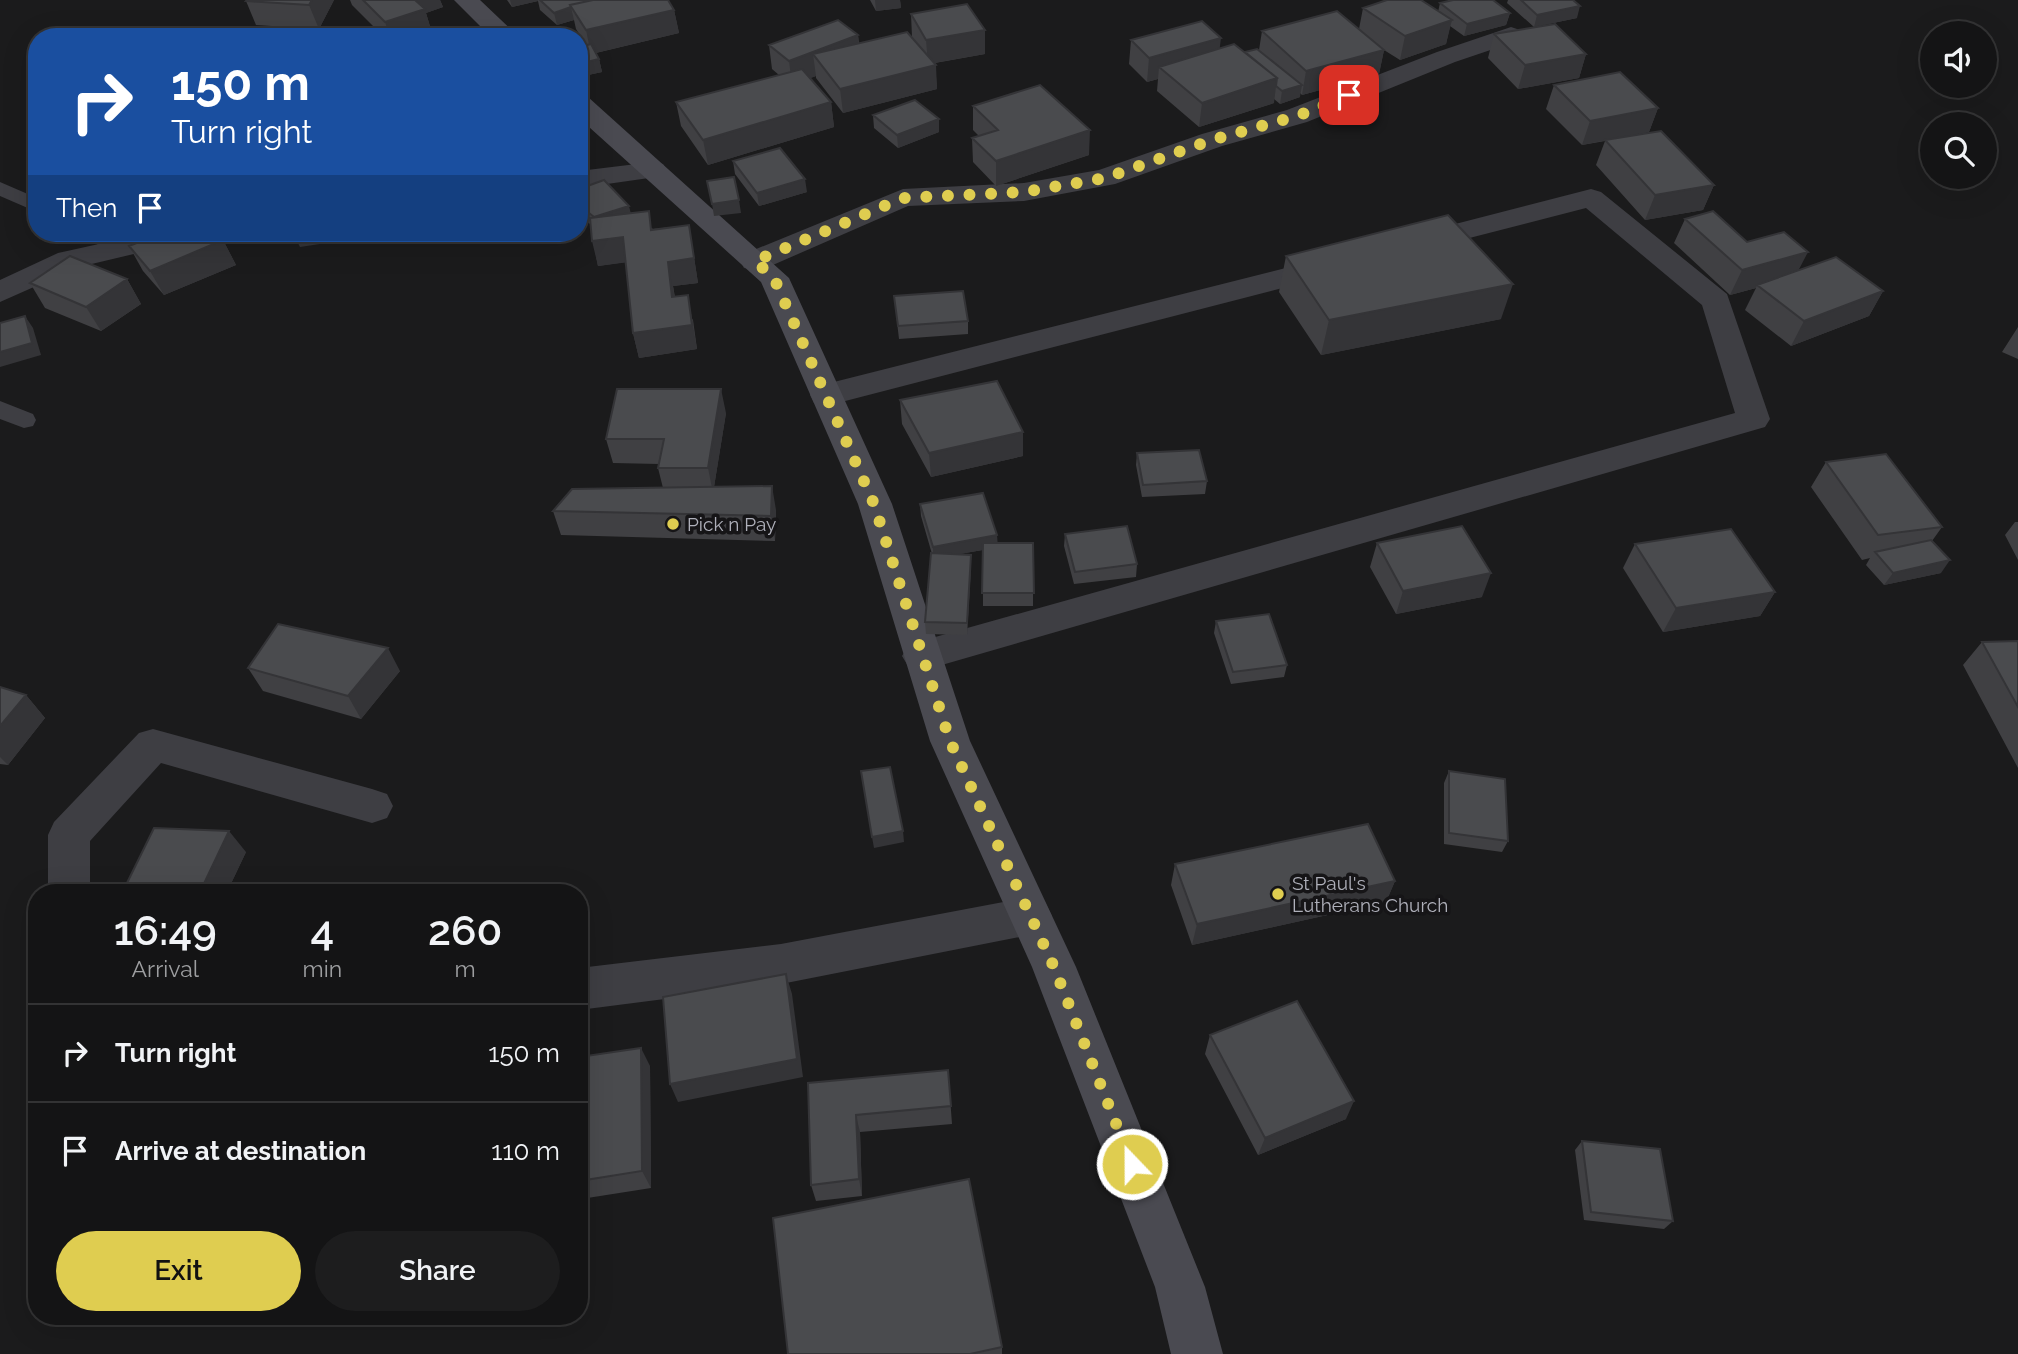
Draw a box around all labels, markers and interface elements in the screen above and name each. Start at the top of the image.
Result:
map controls [1920,21,1997,189]
button: sound [1920,21,1997,98]
text: 150 m [171,54,310,111]
icon: right [56,56,147,147]
pin [1319,65,1379,125]
icon: arrive [1330,76,1368,114]
button: search [1920,112,1997,189]
text: Turn right [171,113,312,150]
icon: arrive [131,189,169,227]
text: Then [56,193,117,223]
place label: Pick n Pay [687,513,776,535]
marker: Pick n Pay [665,516,681,532]
place label: St Paul's Lutherans Church [1292,872,1448,916]
marker: St Paul's Lutherans Church [1270,886,1286,902]
text: 16:49 [114,906,217,955]
text: 4 [311,906,334,955]
text: 260 [428,906,502,955]
text: Arrival [132,955,199,982]
text: min [303,955,342,982]
text: m [454,955,476,982]
icon: right [56,1034,94,1072]
text: Turn right [115,1038,236,1068]
text: 150 m [488,1038,560,1068]
position arrow [1095,1127,1169,1201]
icon: arrive [56,1132,94,1170]
text: Arrive at destination [115,1136,366,1166]
text: 110 m [491,1136,560,1166]
button: Exit [56,1231,301,1311]
button: Share [315,1231,560,1311]

